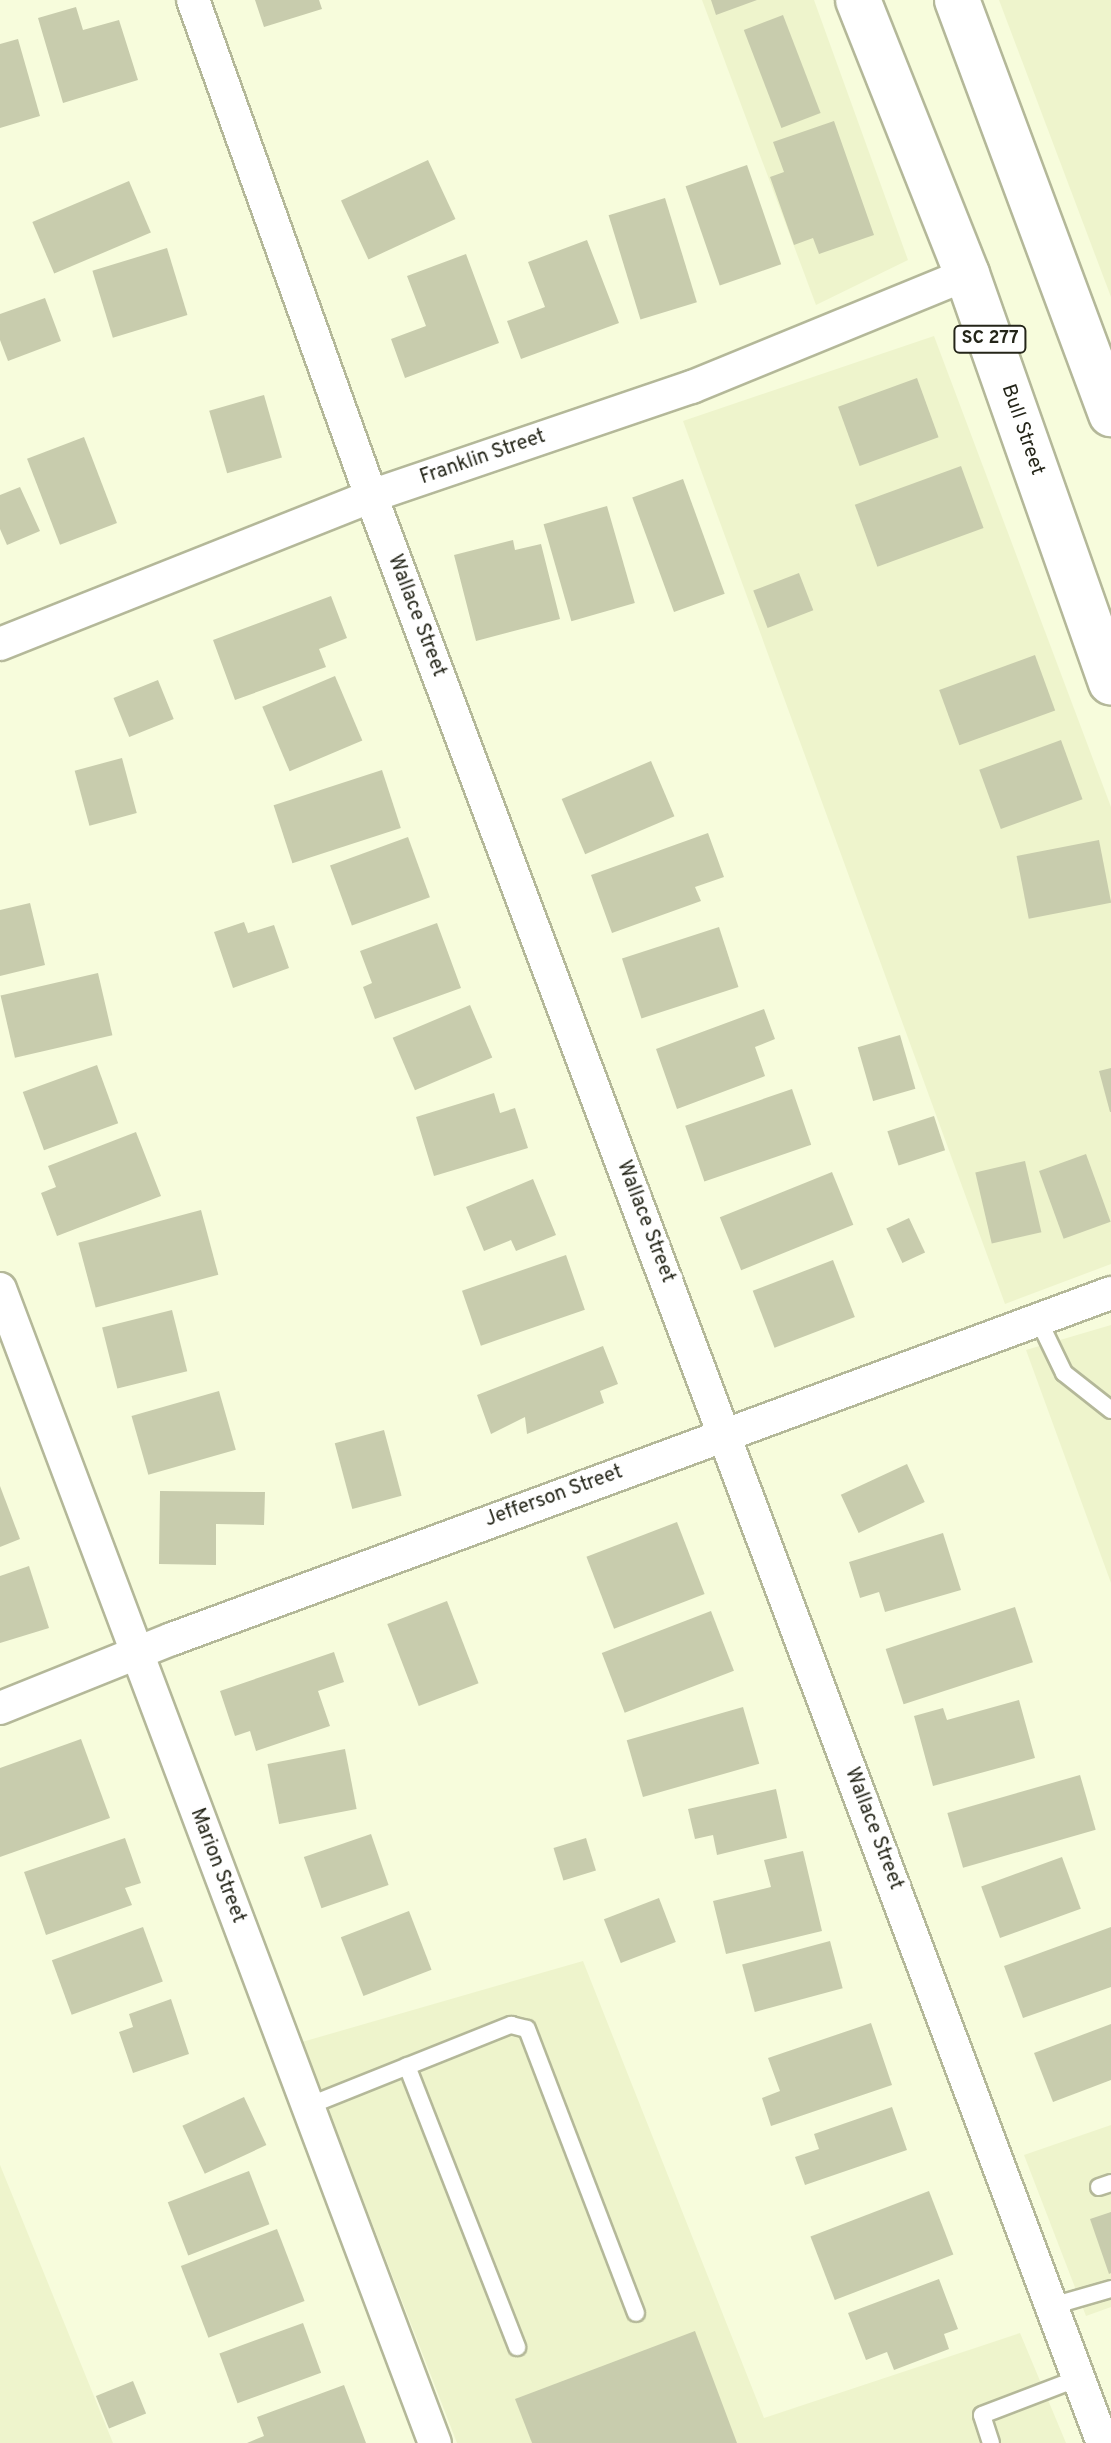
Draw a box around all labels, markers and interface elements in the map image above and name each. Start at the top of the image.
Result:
road number: SC 277 [952,325,1028,353]
street label: Bull Street [995,381,1049,479]
street label: Franklin Street [417,425,549,491]
street label: Wallace Street [382,552,450,680]
street label: Wallace Street [611,1158,679,1286]
street label: Jefferson Street [482,1461,626,1533]
street label: Wallace Street [839,1765,907,1893]
street label: Marion Street [184,1805,250,1927]

